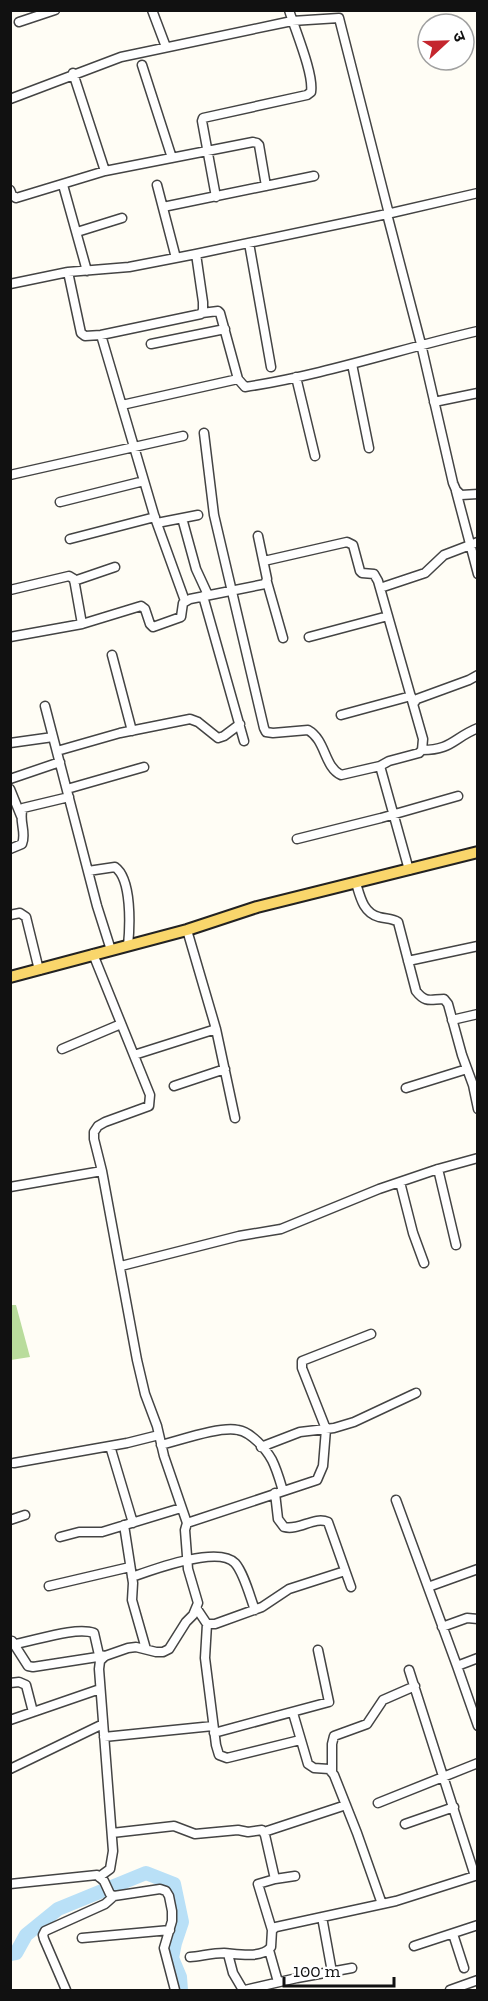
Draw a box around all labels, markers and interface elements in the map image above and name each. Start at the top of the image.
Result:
north arrow [416,12,476,72]
text: उ [449,29,470,45]
scale bar [284,1950,394,1988]
text: 100 m [293,1960,341,1982]

